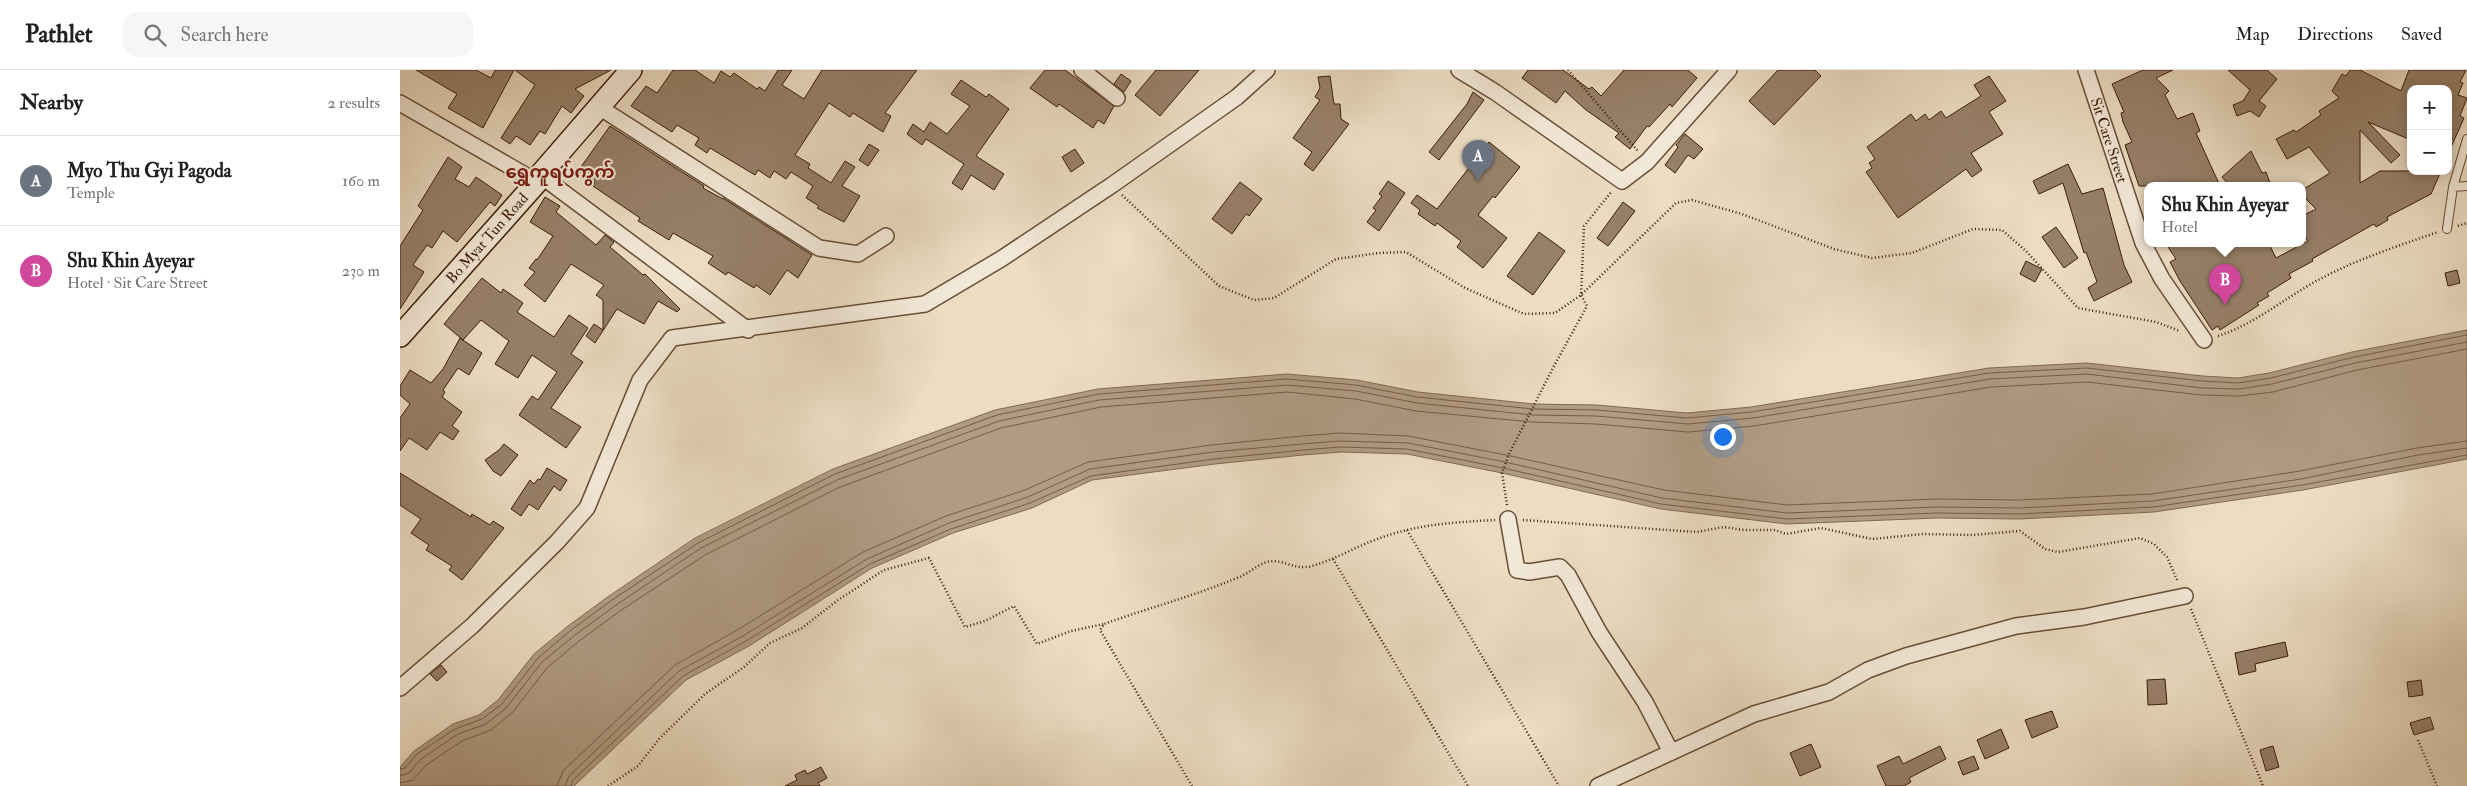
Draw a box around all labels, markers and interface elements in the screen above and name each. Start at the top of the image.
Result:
search box [123,12,473,57]
text: Pathlet [25,19,93,50]
icon: search [141,21,169,49]
text: Search here [181,23,268,47]
text: Map [2236,23,2269,46]
text: Directions [2297,23,2373,46]
text: Saved [2401,23,2442,46]
map controls [2407,85,2452,175]
button: + [2407,85,2452,130]
text: Nearby [20,89,83,116]
text: 2 results [327,93,380,113]
street label: Sit Care Street [2086,95,2132,185]
button: − [2407,130,2452,175]
pin: A [1462,140,1494,181]
text: Myo Thu Gyi Pagoda [67,159,232,183]
district label: ရွှေကူရပ်ကွက် [505,160,615,186]
text: A [31,171,41,191]
text: 160 m [342,171,380,191]
popup [2144,182,2306,247]
text: Temple [67,183,115,203]
street label: Bo Myat Tun Road [442,188,533,287]
text: Shu Khin Ayeyar [2161,193,2289,217]
text: Hotel [2161,217,2198,237]
text: Shu Khin Ayeyar [67,249,194,273]
text: B [31,261,41,281]
text: 230 m [342,261,380,281]
pin: B [2209,264,2241,305]
text: Hotel · Sit Care Street [67,273,208,293]
your location [1710,424,1736,450]

